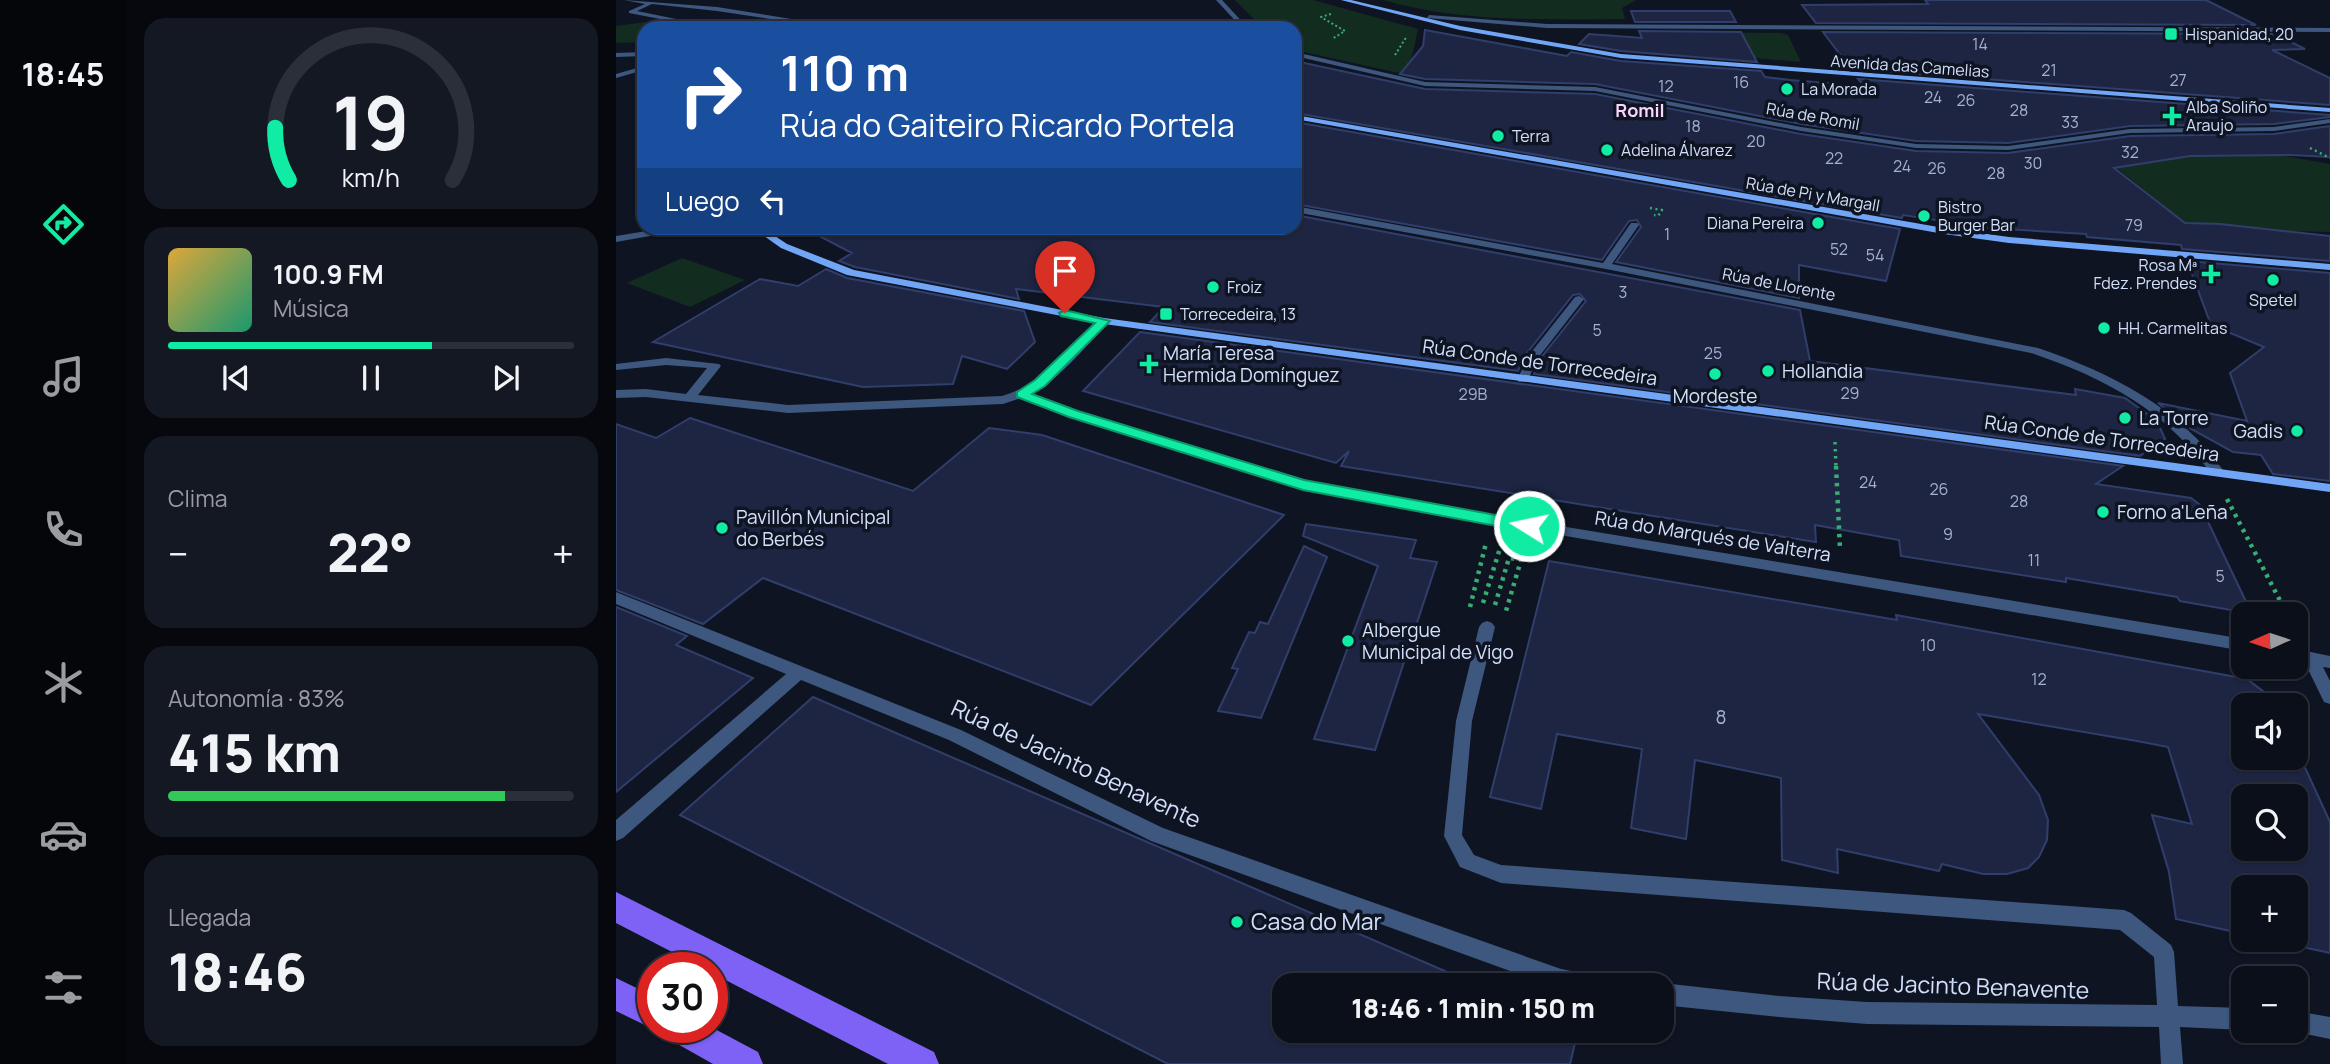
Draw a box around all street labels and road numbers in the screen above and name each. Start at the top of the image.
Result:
street label: Avenida das Camelias [1830,49,1990,83]
street label: Rúa de Romil [1765,97,1861,135]
street label: Rúa de Pi y Margall [1744,171,1882,217]
street label: Rúa de Llorente [1721,262,1837,306]
street label: Rúa Conde de Torrecedeira [1421,333,1659,391]
street label: Rúa Conde de Torrecedeira [1983,409,2221,467]
street label: Rúa do Marqués de Valterra [1593,504,1833,568]
street label: Rúa de Jacinto Benavente [946,691,1207,835]
street label: Rúa de Jacinto Benavente [1816,964,2090,1006]

